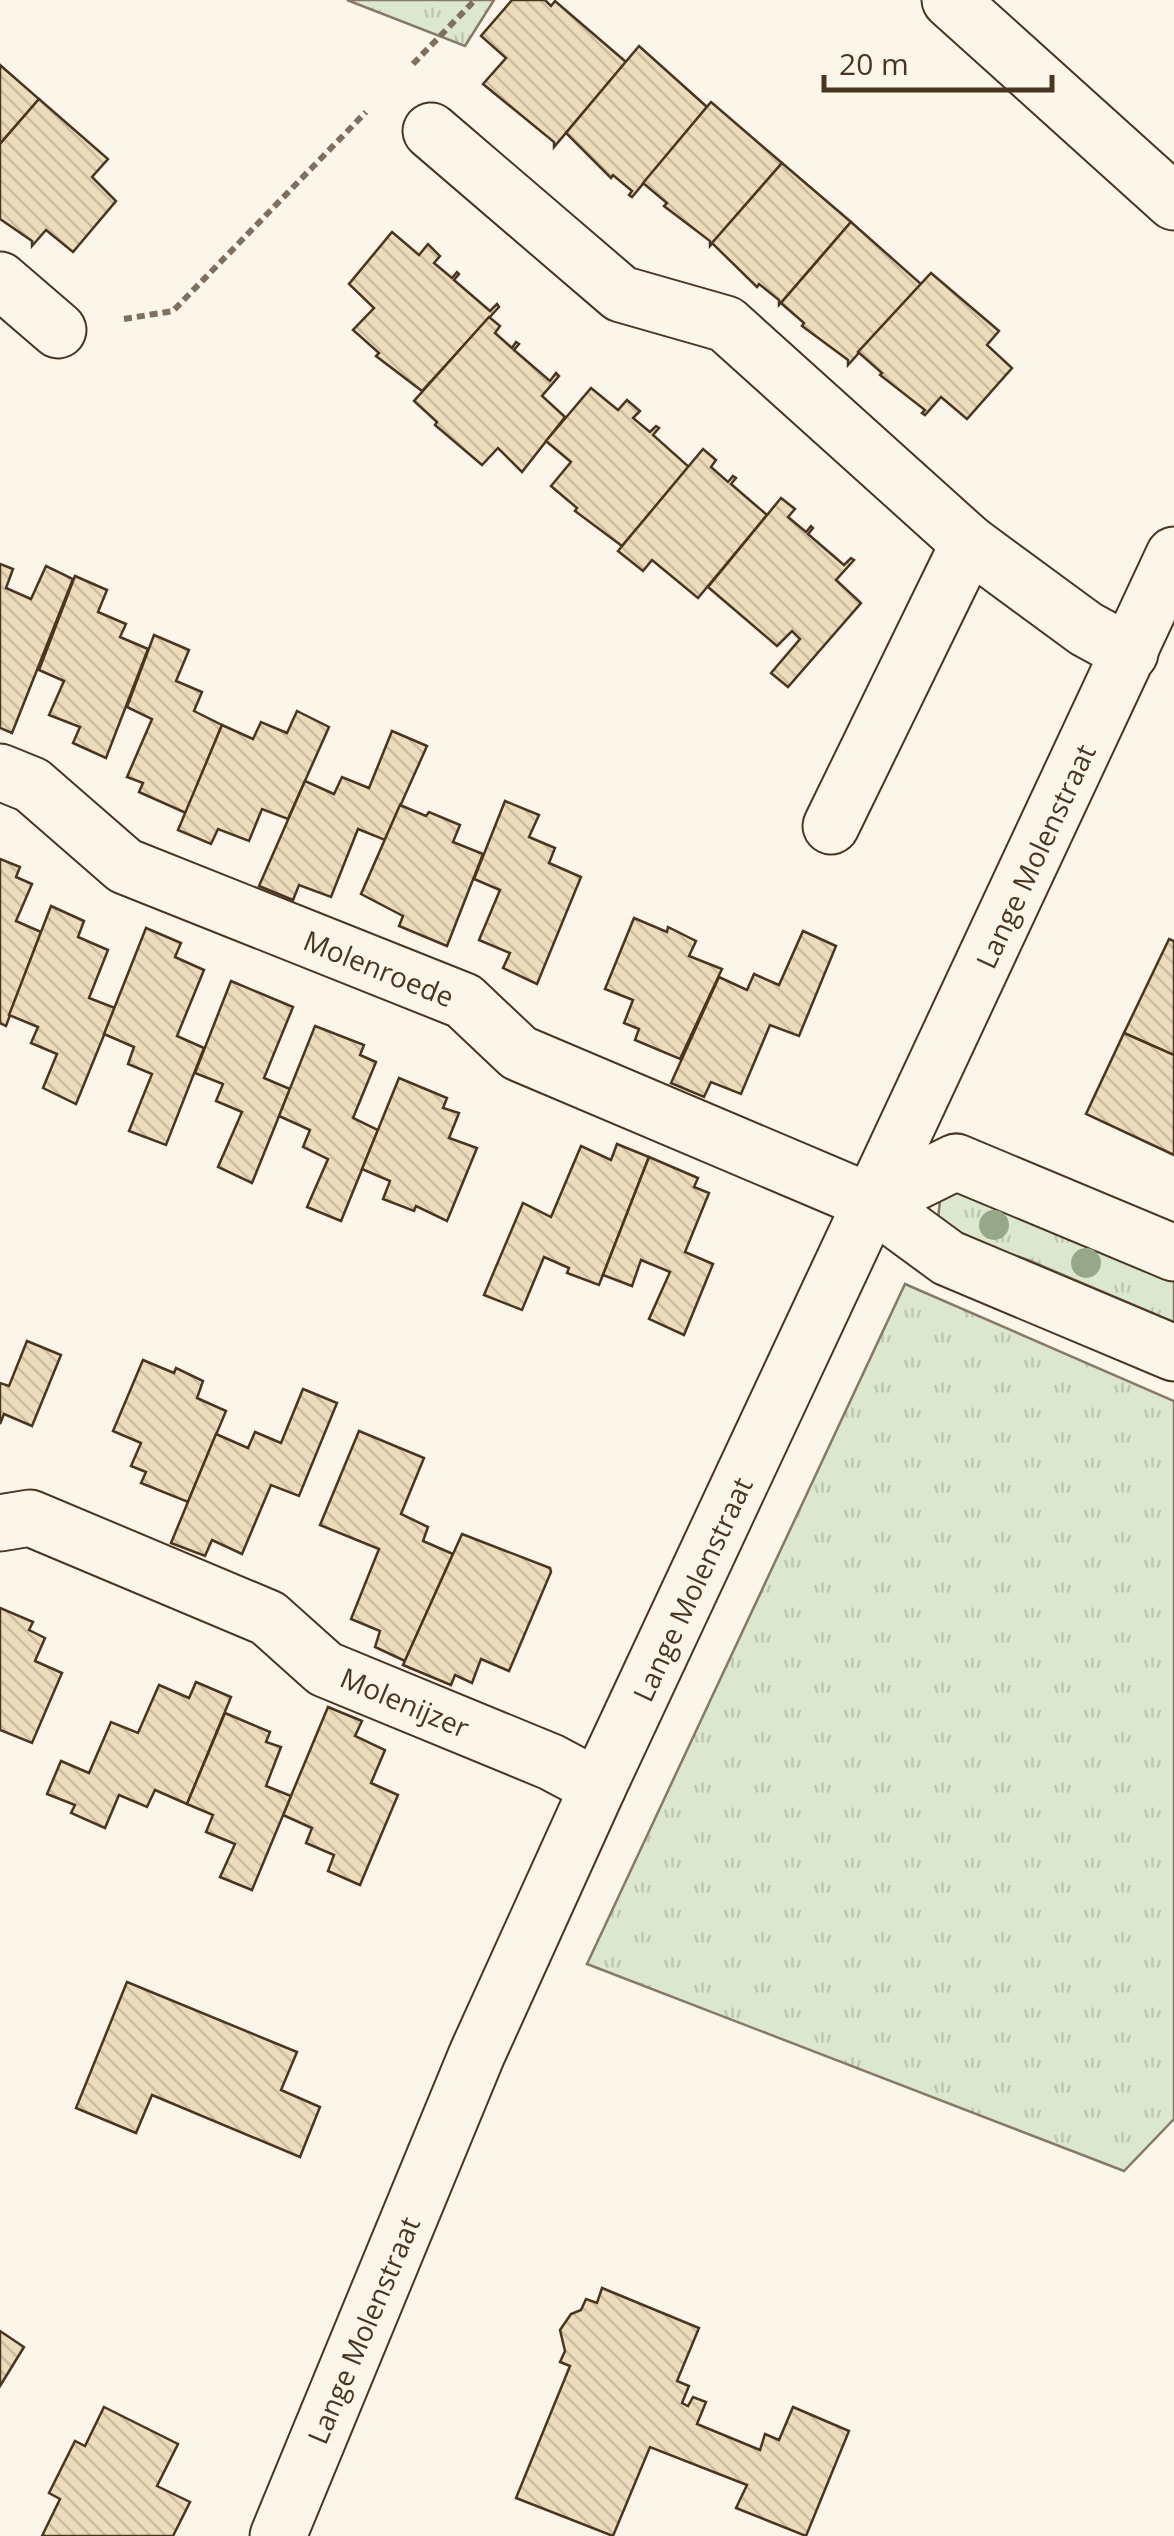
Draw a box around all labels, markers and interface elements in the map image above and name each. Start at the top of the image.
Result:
scale bar [824,30,1052,92]
text: 20 m [839,43,909,84]
street label: Lange Molenstraat [966,738,1104,974]
street label: Molenroede [298,921,460,1015]
street label: Lange Molenstraat [623,1471,761,1707]
street label: Molenijzer [335,1658,476,1746]
street label: Lange Molenstraat [298,2211,428,2449]

